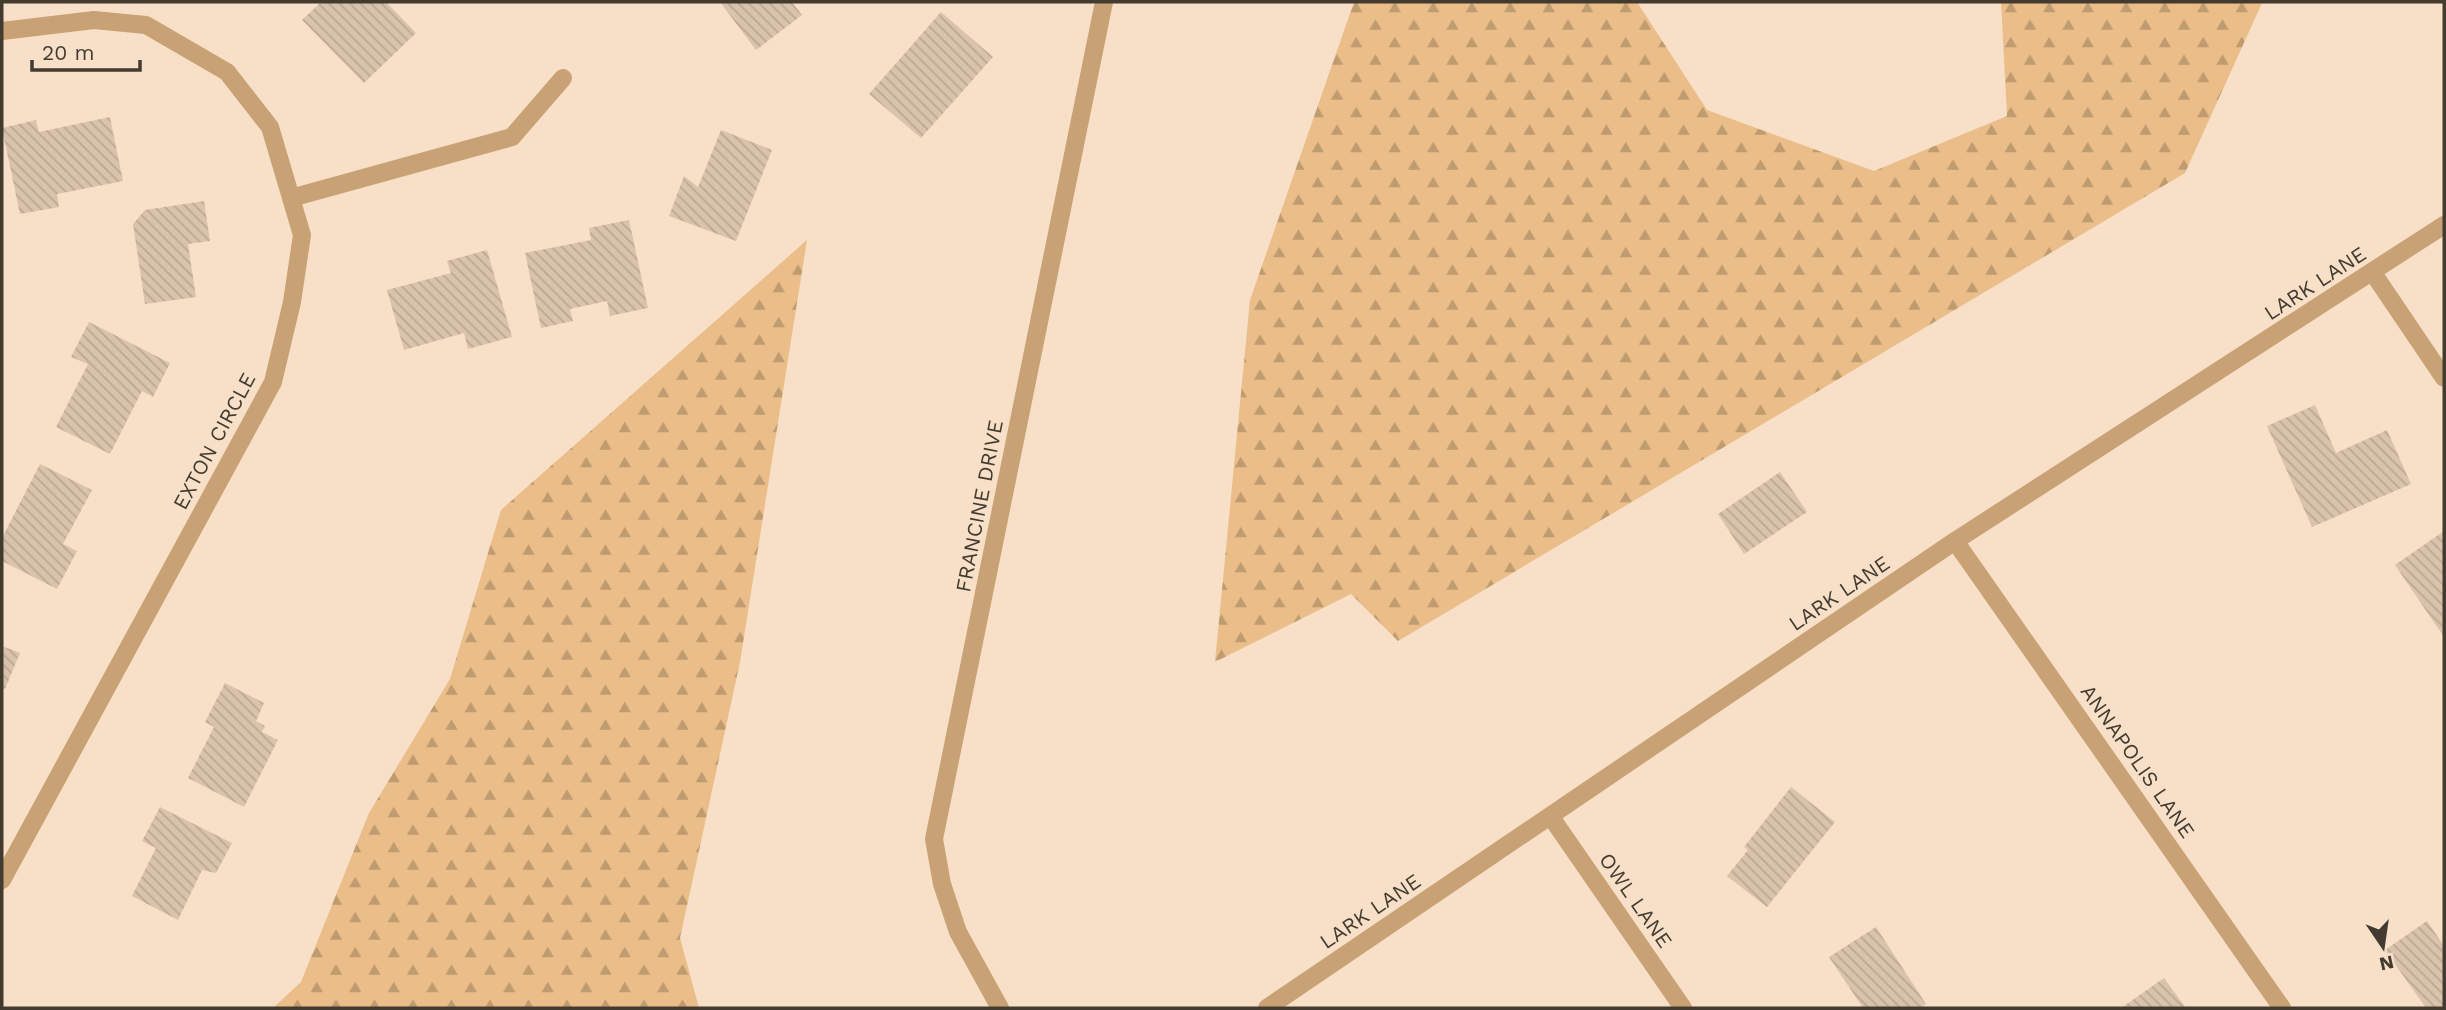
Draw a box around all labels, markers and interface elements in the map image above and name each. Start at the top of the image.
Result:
scale bar [32,28,140,72]
text: 20 m [42,40,94,65]
street label: LARK LANE [2259,241,2371,325]
street label: EXTON CIRCLE [167,368,261,514]
street label: FRANCINE DRIVE [950,418,1008,594]
street label: LARK LANE [1784,550,1894,636]
street label: ANNAPOLIS LANE [2076,679,2200,843]
street label: OWL LANE [1594,848,1678,952]
street label: LARK LANE [1315,868,1425,954]
north arrow [2348,912,2418,982]
text: N [2377,950,2396,976]

